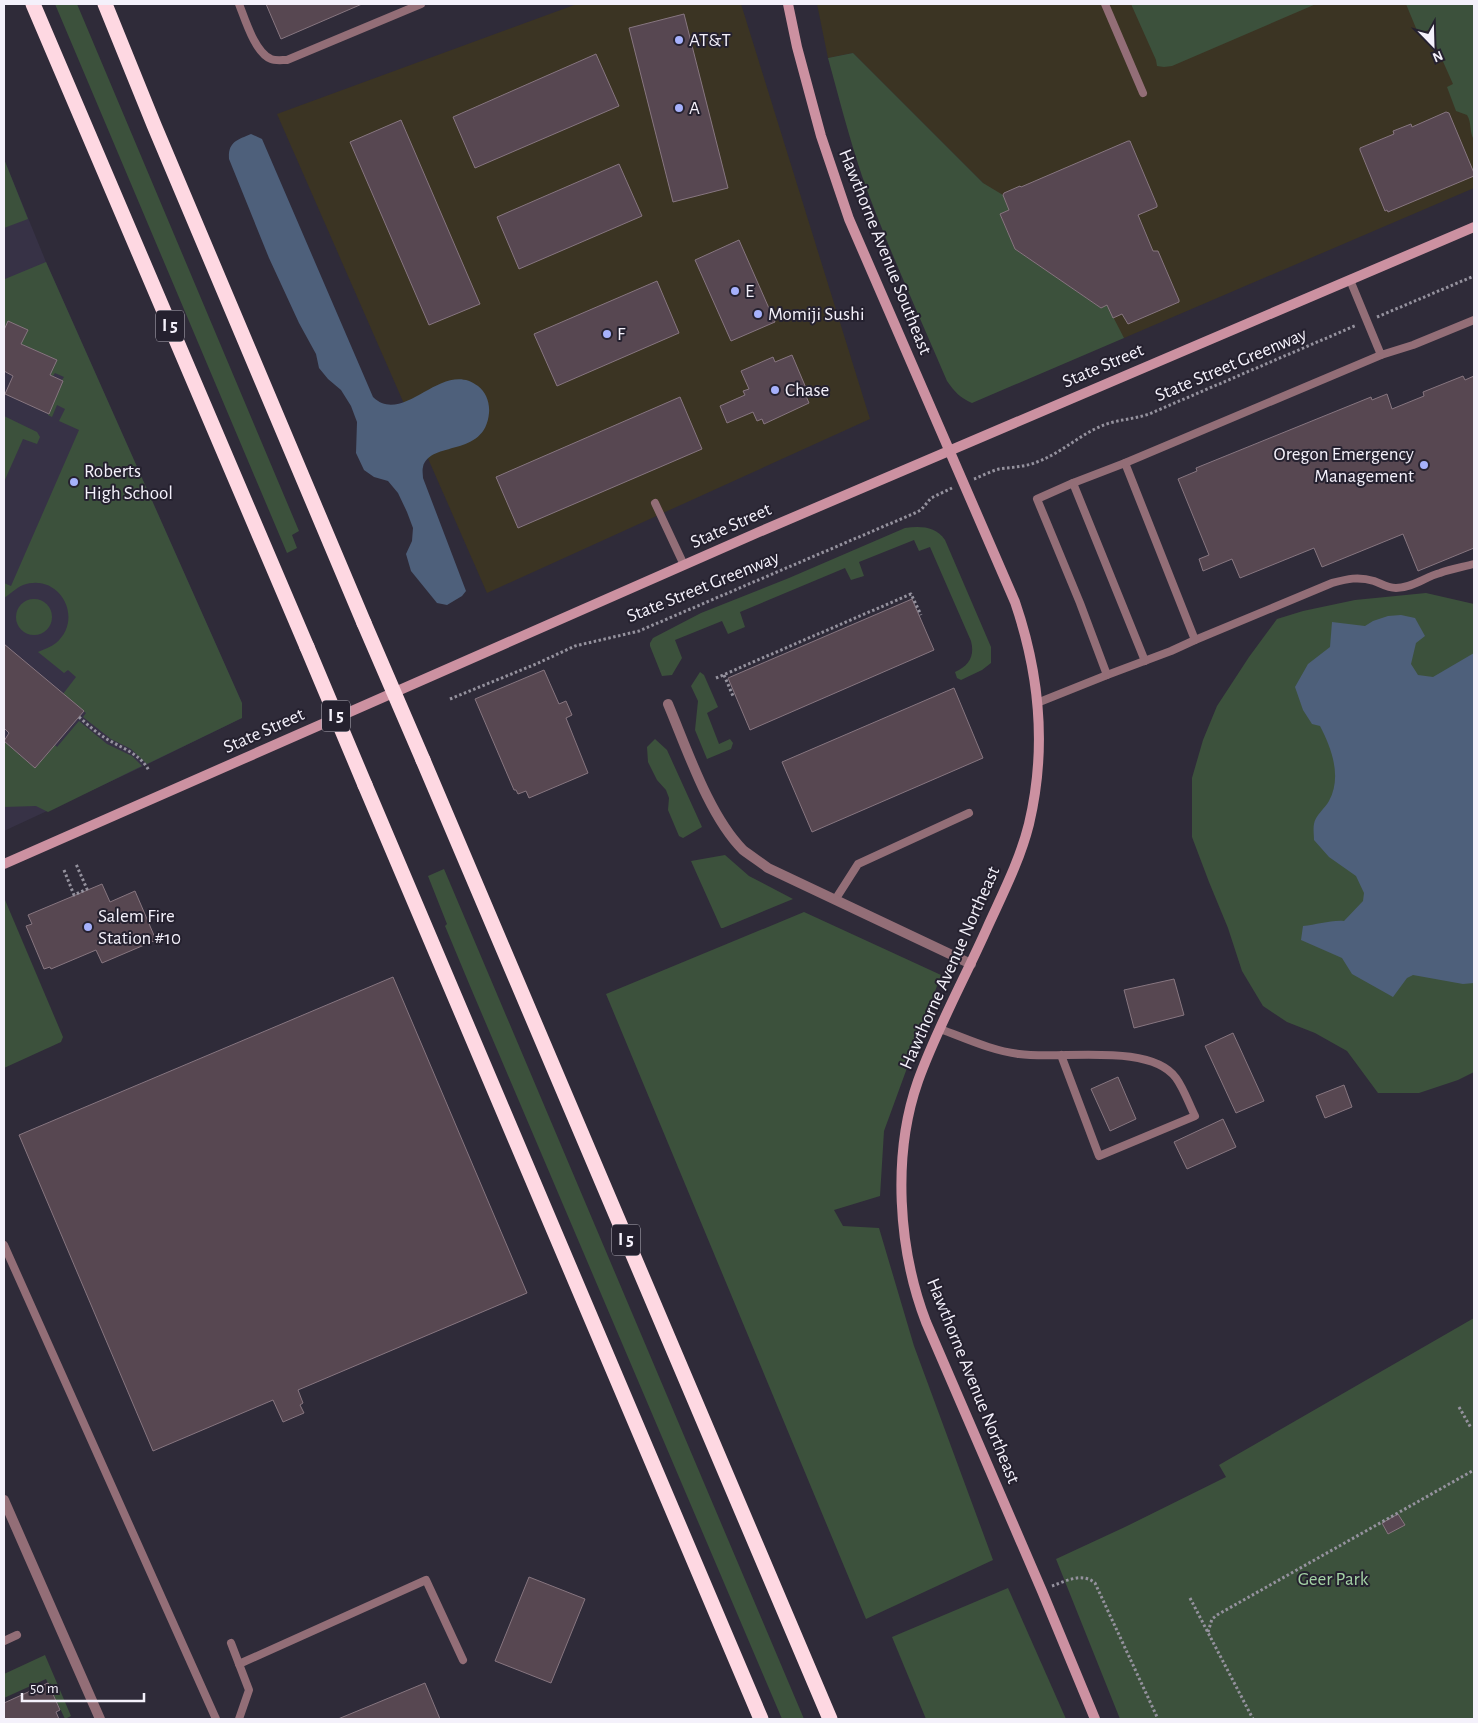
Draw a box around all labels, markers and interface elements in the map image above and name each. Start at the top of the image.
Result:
north arrow [1408,20,1458,70]
place label: AT&T [689,31,731,50]
marker: AT&T [673,34,685,46]
text: N [1430,48,1445,64]
place label: A [689,99,700,118]
marker: A [673,102,685,114]
street label: Hawthorne Avenue Southeast [835,147,935,357]
place label: E [745,282,754,301]
marker: E [729,285,741,297]
place label: Momiji Sushi [768,305,864,324]
marker: Momiji Sushi [752,308,764,320]
road number: I 5 [156,310,184,342]
street label: State Street Greenway [1152,324,1310,406]
place label: F [617,325,626,344]
marker: F [601,328,613,340]
street label: State Street [1060,340,1146,392]
place label: Chase [785,381,829,400]
marker: Chase [769,384,781,396]
place label: Oregon Emergency Management [1274,445,1414,486]
marker: Oregon Emergency Management [1418,459,1430,471]
place label: Roberts High School [84,462,173,503]
marker: Roberts High School [68,476,80,488]
street label: State Street [688,500,774,552]
street label: State Street Greenway [624,548,782,626]
road number: I 5 [322,700,350,731]
street label: State Street [221,705,307,757]
street label: Hawthorne Avenue Northeast [897,864,1003,1072]
place label: Salem Fire Station #10 [98,907,181,948]
marker: Salem Fire Station #10 [82,921,94,933]
road number: I 5 [612,1224,640,1256]
street label: Hawthorne Avenue Northeast [923,1276,1023,1486]
park label: Geer Park [1298,1570,1369,1589]
scale bar [22,1670,145,1702]
text: 50 m [30,1681,59,1696]

